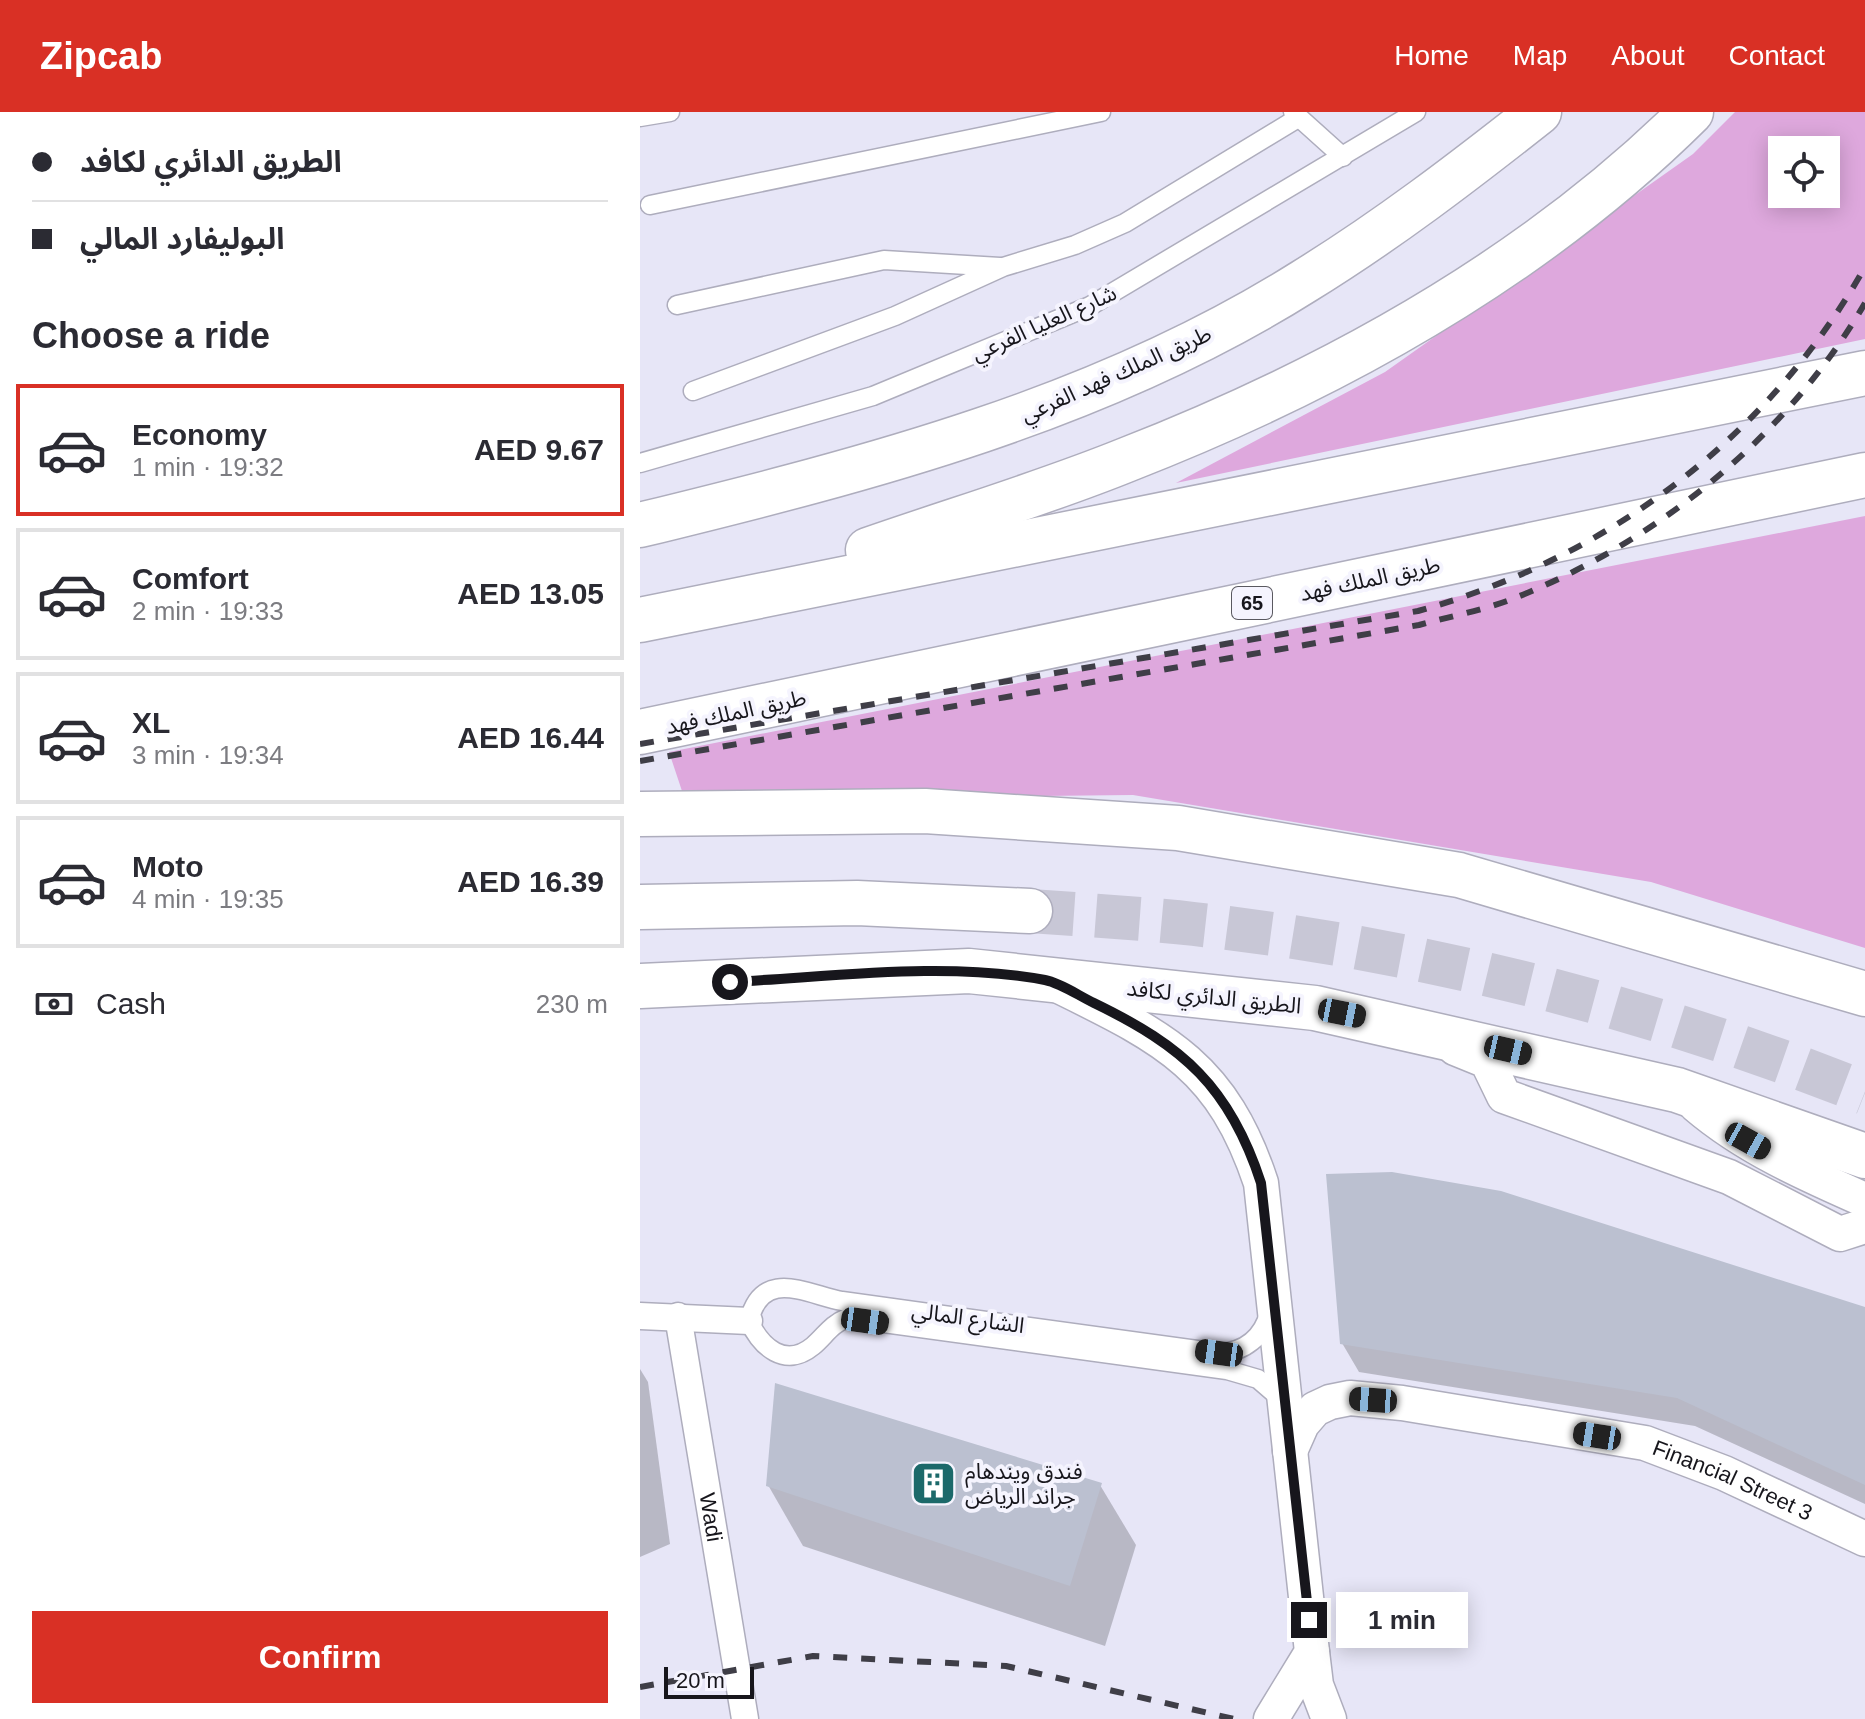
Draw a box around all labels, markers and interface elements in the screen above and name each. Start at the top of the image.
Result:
text: Zipcab [40,35,162,77]
text: Home [1394,40,1469,71]
text: Map [1513,40,1567,71]
text: About [1611,40,1685,71]
text: Contact [1729,40,1825,71]
map controls [1768,136,1840,208]
button: locate [1768,136,1840,208]
text: الطريق الدائري لكافد [80,145,342,178]
text: البوليفارد المالي [80,222,284,255]
street label: شارع العليا الفرعي [968,280,1122,370]
text: Choose a ride [32,315,270,356]
street label: طريق الملك فهد الفرعي [1017,321,1217,431]
icon: car [36,414,108,486]
text: Economy [132,418,267,451]
text: AED 9.67 [474,433,604,466]
text: 1 min · 19:32 [132,452,284,482]
street label: طريق الملك فهد [1298,552,1443,607]
icon: car [36,558,108,630]
text: Comfort [132,562,249,595]
text: AED 13.05 [457,577,604,610]
road number: 65 [1232,587,1272,619]
text: 2 min · 19:33 [132,596,284,626]
street label: طريق الملك فهد [664,685,809,740]
icon: car [36,702,108,774]
text: XL [132,706,170,739]
text: AED 16.44 [457,721,604,754]
text: 3 min · 19:34 [132,740,284,770]
icon: car [36,846,108,918]
text: Moto [132,850,204,883]
text: AED 16.39 [457,865,604,898]
text: 4 min · 19:35 [132,884,284,914]
route start [712,964,748,1000]
street label: الطريق الدائري لكافد [1125,975,1302,1023]
icon: cash [32,982,76,1026]
text: Cash [96,987,166,1020]
text: 230 m [536,989,608,1019]
car [1316,997,1368,1029]
car [1482,1033,1534,1067]
car [1721,1119,1775,1163]
street label: الشارع المالي [910,1298,1026,1342]
car [840,1306,890,1336]
car [1194,1338,1244,1368]
car [1348,1386,1398,1414]
car [1571,1420,1623,1452]
street label: Financial Street 3 [1649,1435,1817,1525]
place label: فندق ويندهام جراند الرياض [965,1459,1083,1509]
building icon: فندق ويندهام جراند الرياض [910,1460,958,1508]
street label: Wadi [695,1491,728,1544]
callout: 1 min [1337,1592,1469,1648]
route end [1291,1602,1327,1638]
text: 1 min [1368,1605,1436,1635]
button: Confirm [32,1611,608,1703]
scale bar [664,1663,754,1699]
text: 20 m [676,1668,725,1693]

